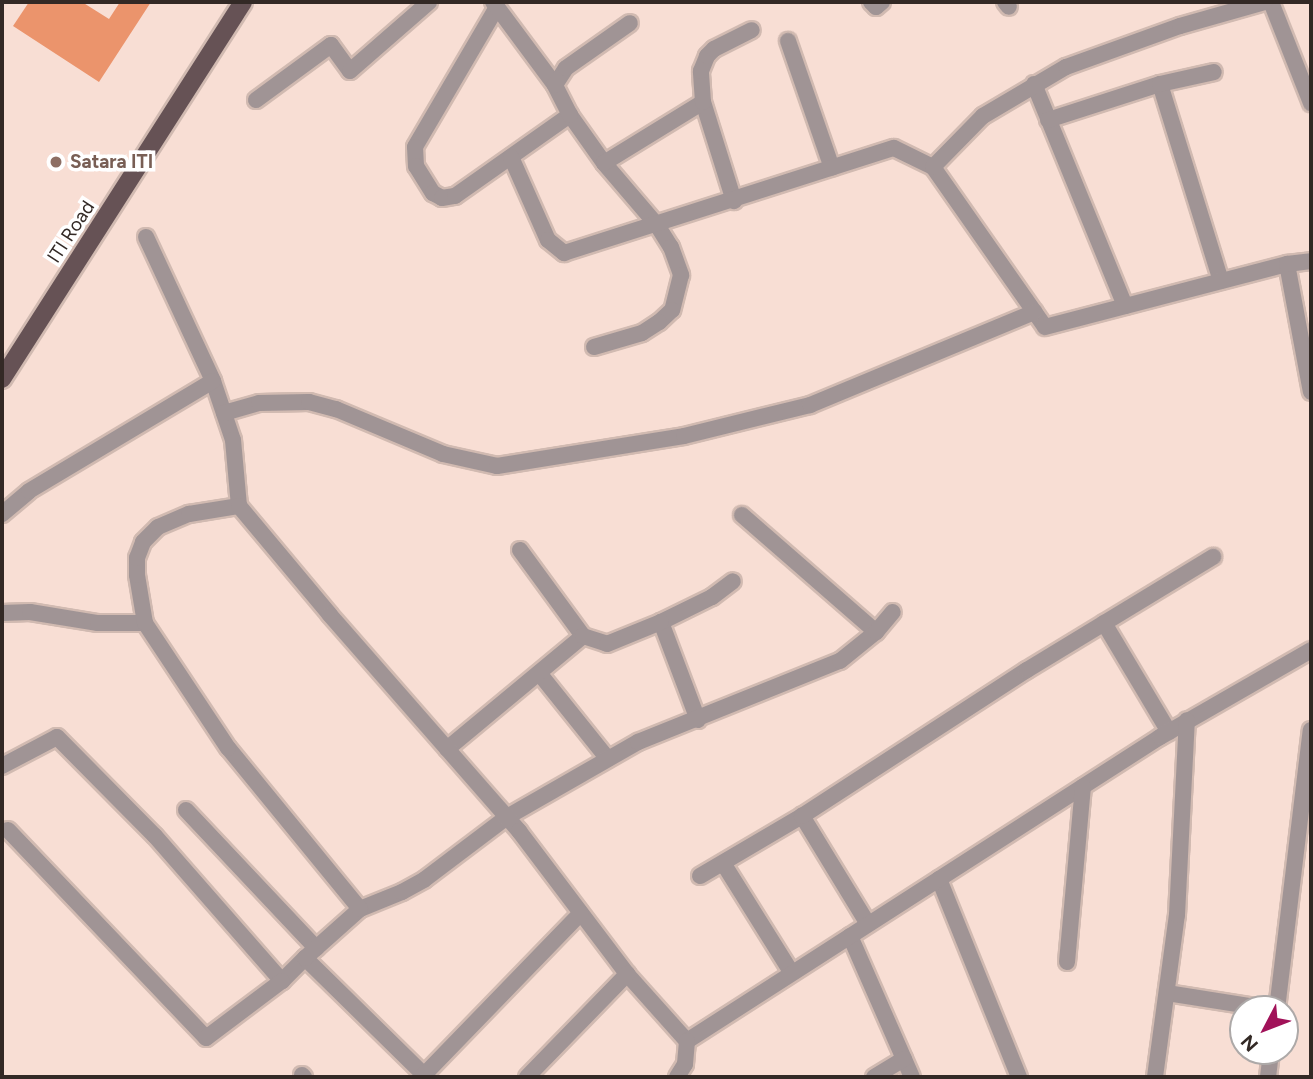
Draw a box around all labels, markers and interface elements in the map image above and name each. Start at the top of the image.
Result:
place label: Satara ITI [70,151,153,173]
marker: Satara ITI [48,154,64,170]
street label: ITI Road [43,197,99,267]
north arrow [1229,995,1299,1065]
text: N [1236,1030,1263,1056]

